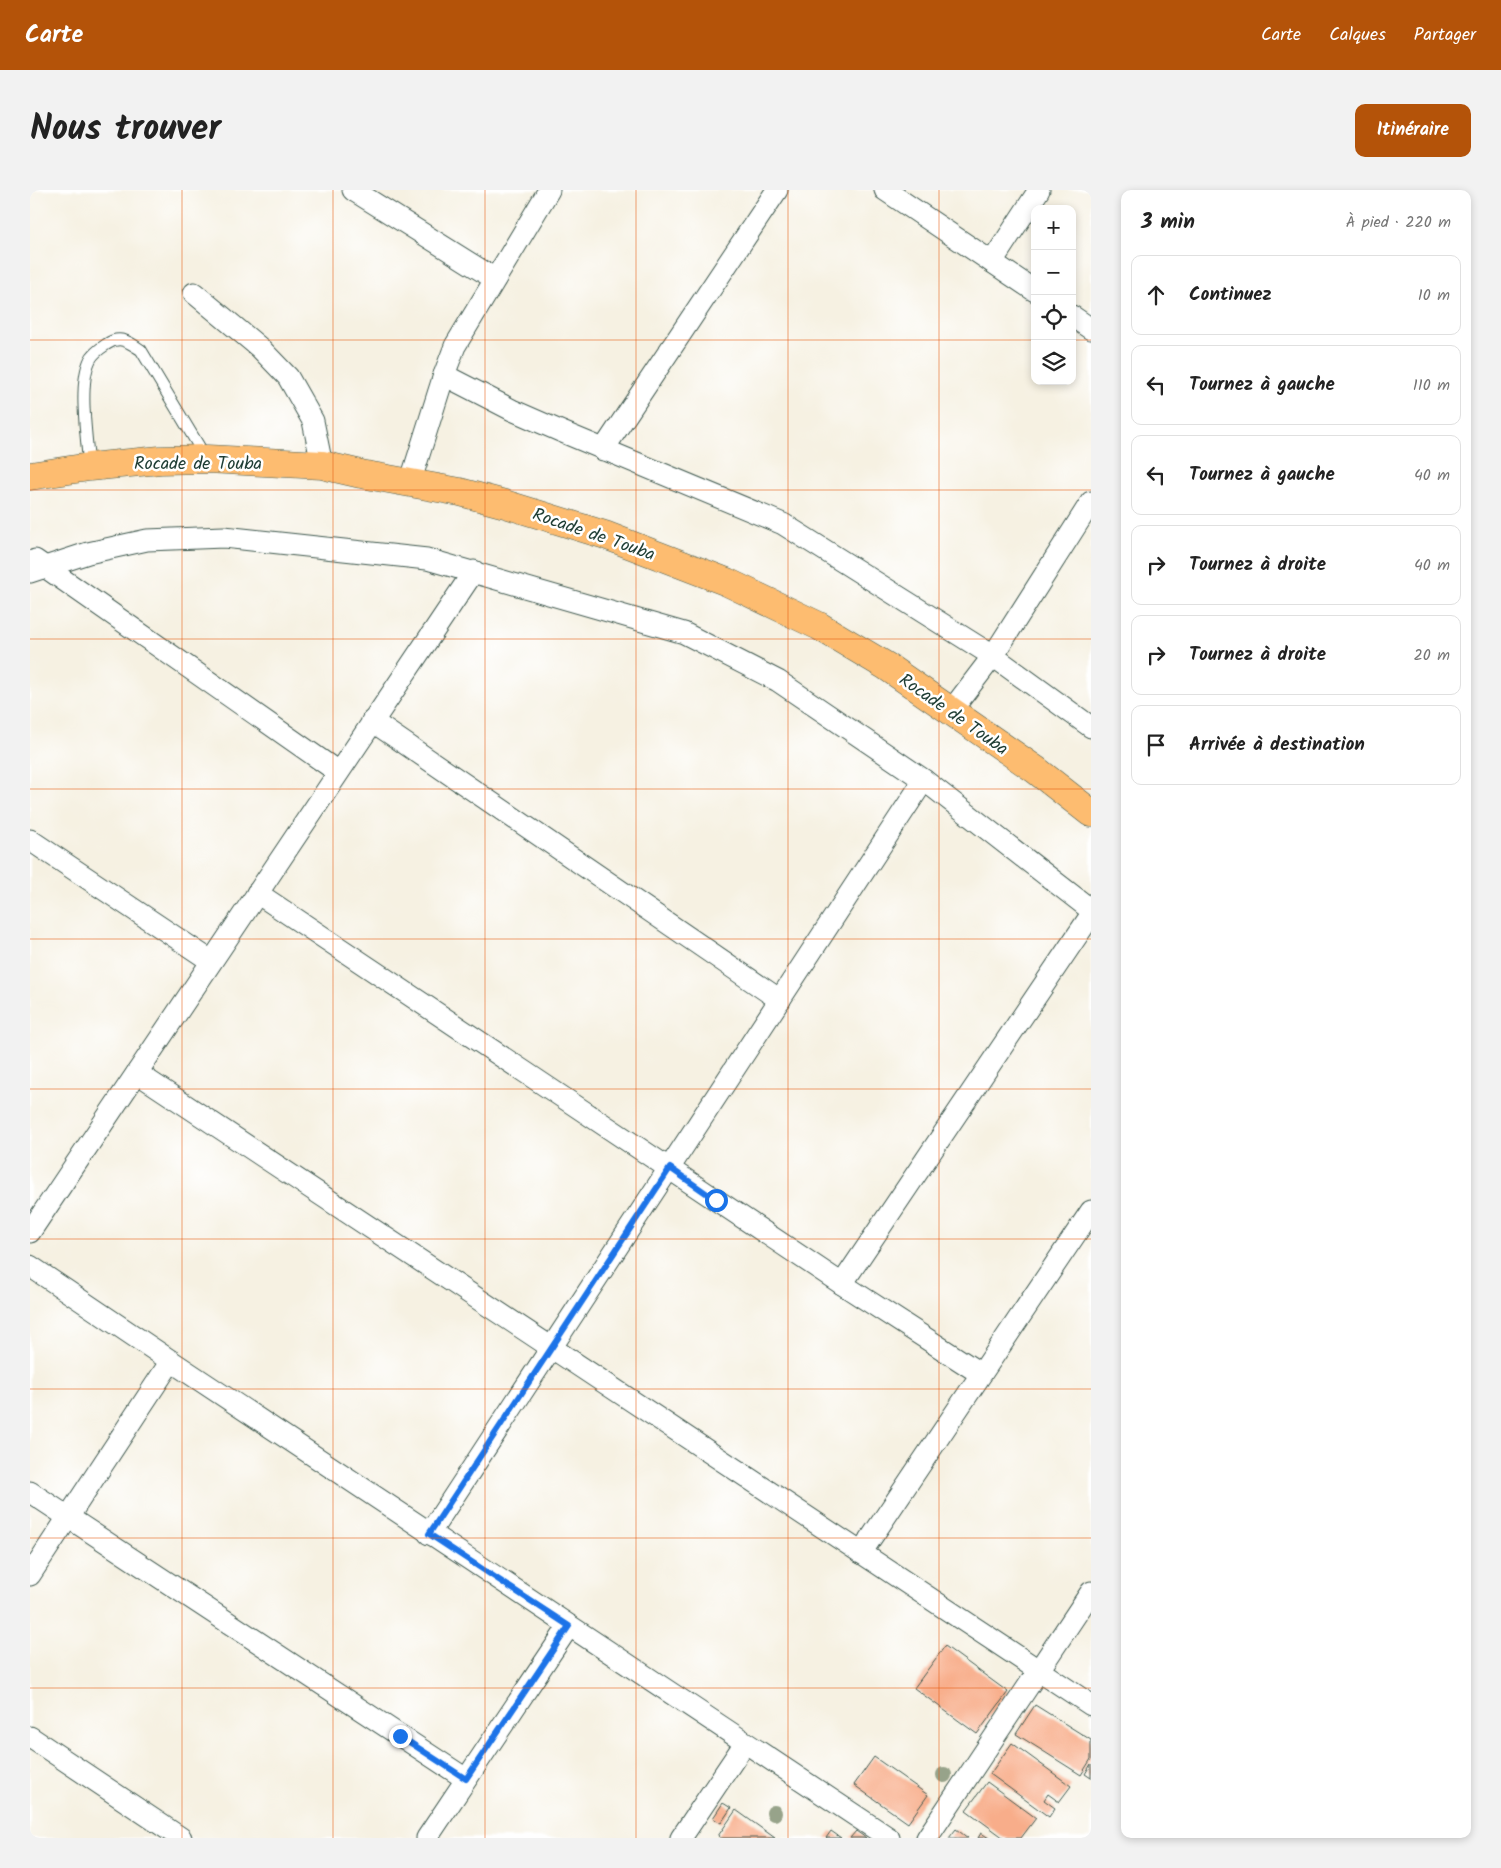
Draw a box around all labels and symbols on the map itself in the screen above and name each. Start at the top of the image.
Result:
street label: Rocade de Touba [134,450,262,479]
street label: Rocade de Touba [528,501,659,570]
street label: Rocade de Touba [892,667,1014,764]
route start [705,1189,728,1212]
route end [389,1725,412,1748]

